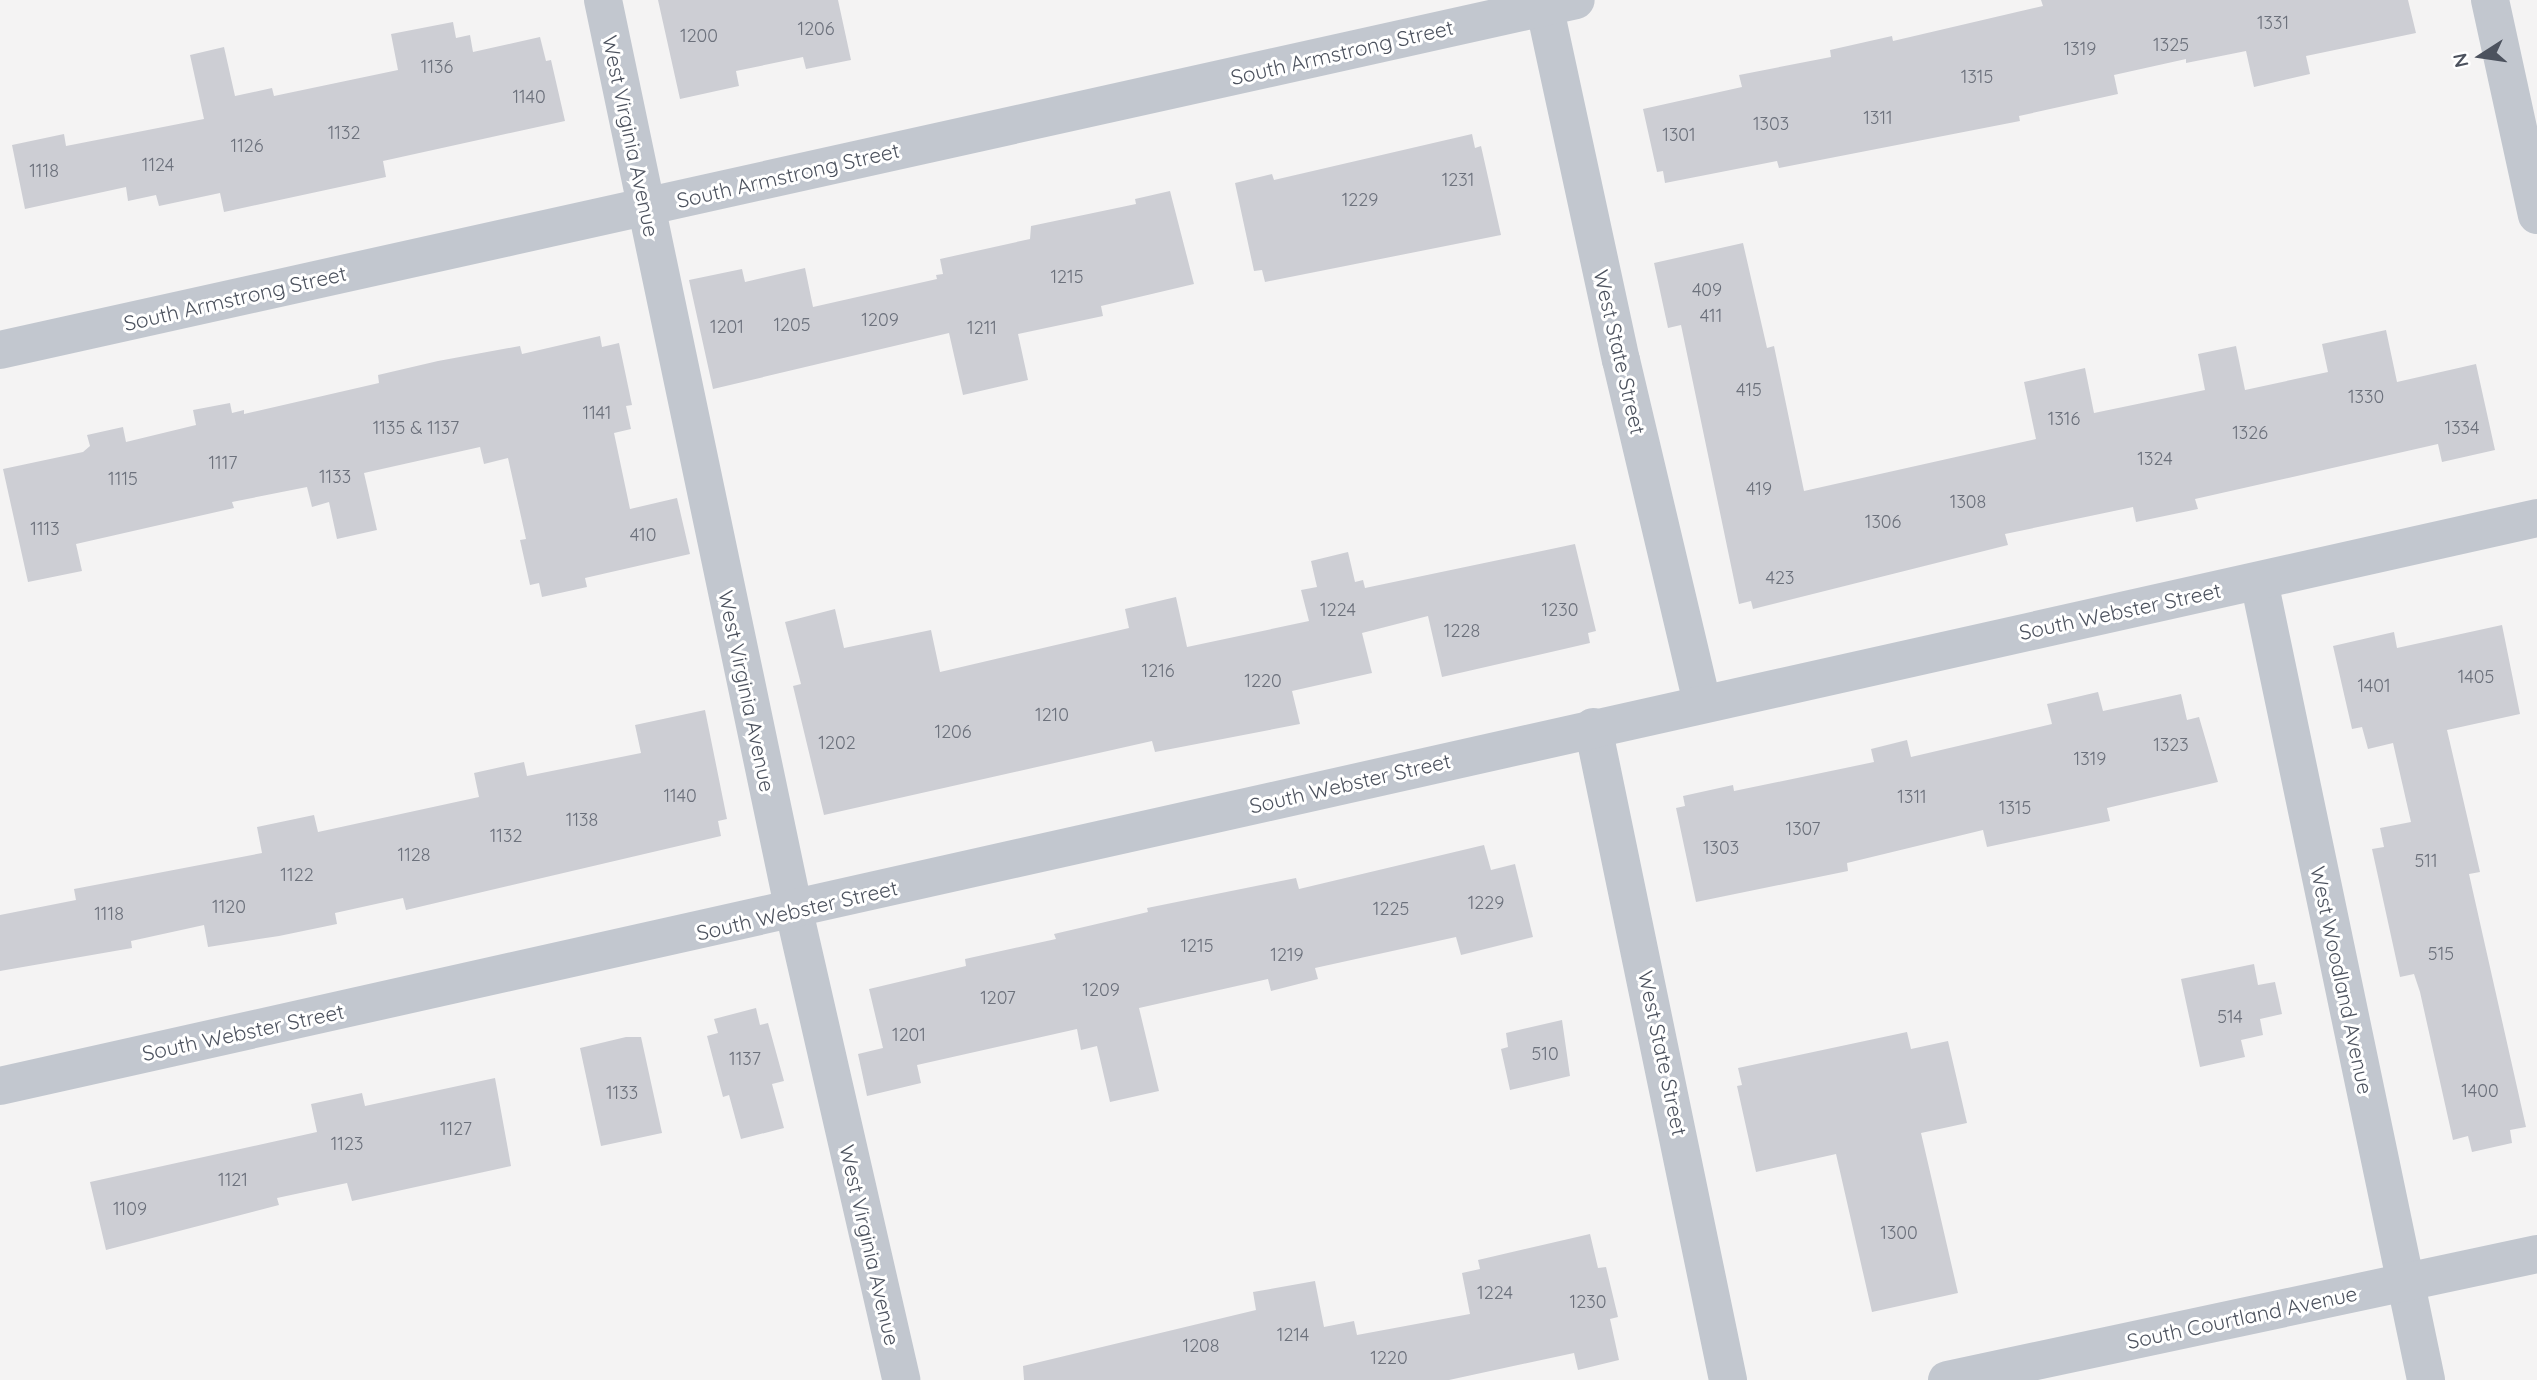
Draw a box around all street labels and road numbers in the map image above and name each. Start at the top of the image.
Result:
street label: South Armstrong Street [1228,14,1456,90]
street label: West Virginia Avenue [597,33,665,239]
street label: South Armstrong Street [674,137,902,213]
street label: South Armstrong Street [121,260,349,336]
street label: West State Street [1589,267,1651,437]
street label: South Webster Street [2017,577,2223,645]
street label: West Virginia Avenue [713,588,781,794]
street label: South Webster Street [1247,748,1453,818]
street label: West Woodland Avenue [2305,864,2379,1096]
street label: South Webster Street [694,875,900,945]
street label: West State Street [1633,968,1693,1138]
street label: South Webster Street [140,998,346,1066]
street label: West Virginia Avenue [835,1142,905,1348]
street label: South Courtland Avenue [2125,1280,2359,1354]

